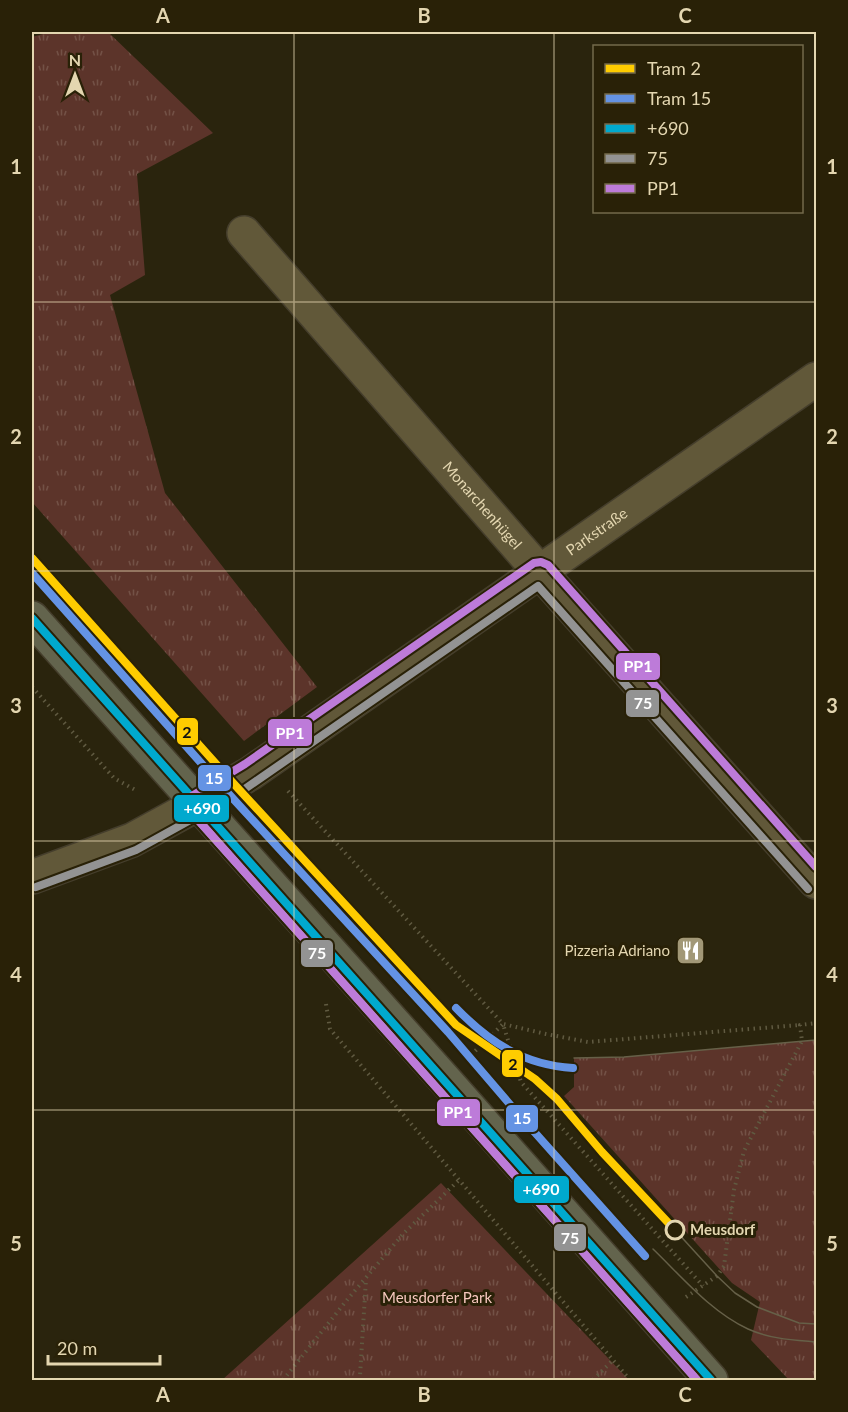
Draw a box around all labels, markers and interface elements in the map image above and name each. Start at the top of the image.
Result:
text: A [155,3,170,27]
text: B [417,3,431,27]
text: C [678,3,692,27]
north arrow [45,45,105,105]
legend [593,45,803,213]
text: N [69,50,81,69]
text: Tram 2 [647,57,701,79]
text: Tram 15 [647,87,711,109]
text: +690 [647,117,689,139]
text: 75 [647,147,668,169]
text: 1 [10,154,22,178]
text: 1 [826,154,838,178]
text: PP1 [647,177,679,199]
text: 2 [10,424,22,448]
text: 2 [826,424,838,448]
street label: Monarchenhügel [440,457,526,553]
street label: Parkstraße [562,503,630,559]
line badge: PP1 [615,652,661,681]
text: PP1 [623,656,653,675]
line badge: 75 [625,689,660,718]
text: 3 [10,693,22,717]
text: 75 [634,693,652,712]
text: 3 [826,693,838,717]
line badge: 2 [176,717,199,746]
line badge: PP1 [267,718,313,747]
text: 2 [182,722,192,741]
text: PP1 [275,723,305,742]
line badge: 15 [197,764,232,792]
text: 15 [205,768,223,787]
line badge: +690 [173,794,230,823]
text: +690 [183,798,221,817]
restaurant icon: Pizzeria Adriano [675,935,707,967]
line badge: 75 [300,939,334,968]
place label: Pizzeria Adriano [564,941,670,959]
text: 75 [308,943,326,962]
text: 4 [10,962,22,986]
text: 4 [826,962,838,986]
line badge: 2 [501,1049,524,1078]
text: 2 [508,1054,518,1073]
line badge: PP1 [436,1098,481,1127]
text: PP1 [443,1102,473,1121]
line badge: 15 [505,1104,539,1133]
text: 15 [513,1108,531,1127]
line badge: +690 [513,1175,570,1204]
text: +690 [522,1179,560,1198]
marker: Meusdorf [665,1220,685,1240]
place label: Meusdorf [690,1220,756,1238]
line badge: 75 [553,1223,587,1252]
text: 75 [561,1228,579,1247]
text: 5 [10,1231,22,1255]
text: 5 [826,1231,838,1255]
park label: Meusdorfer Park [382,1288,492,1306]
scale bar [48,1328,160,1366]
text: 20 m [57,1337,97,1359]
text: A [155,1382,170,1406]
text: B [417,1382,431,1406]
text: C [678,1382,692,1406]

